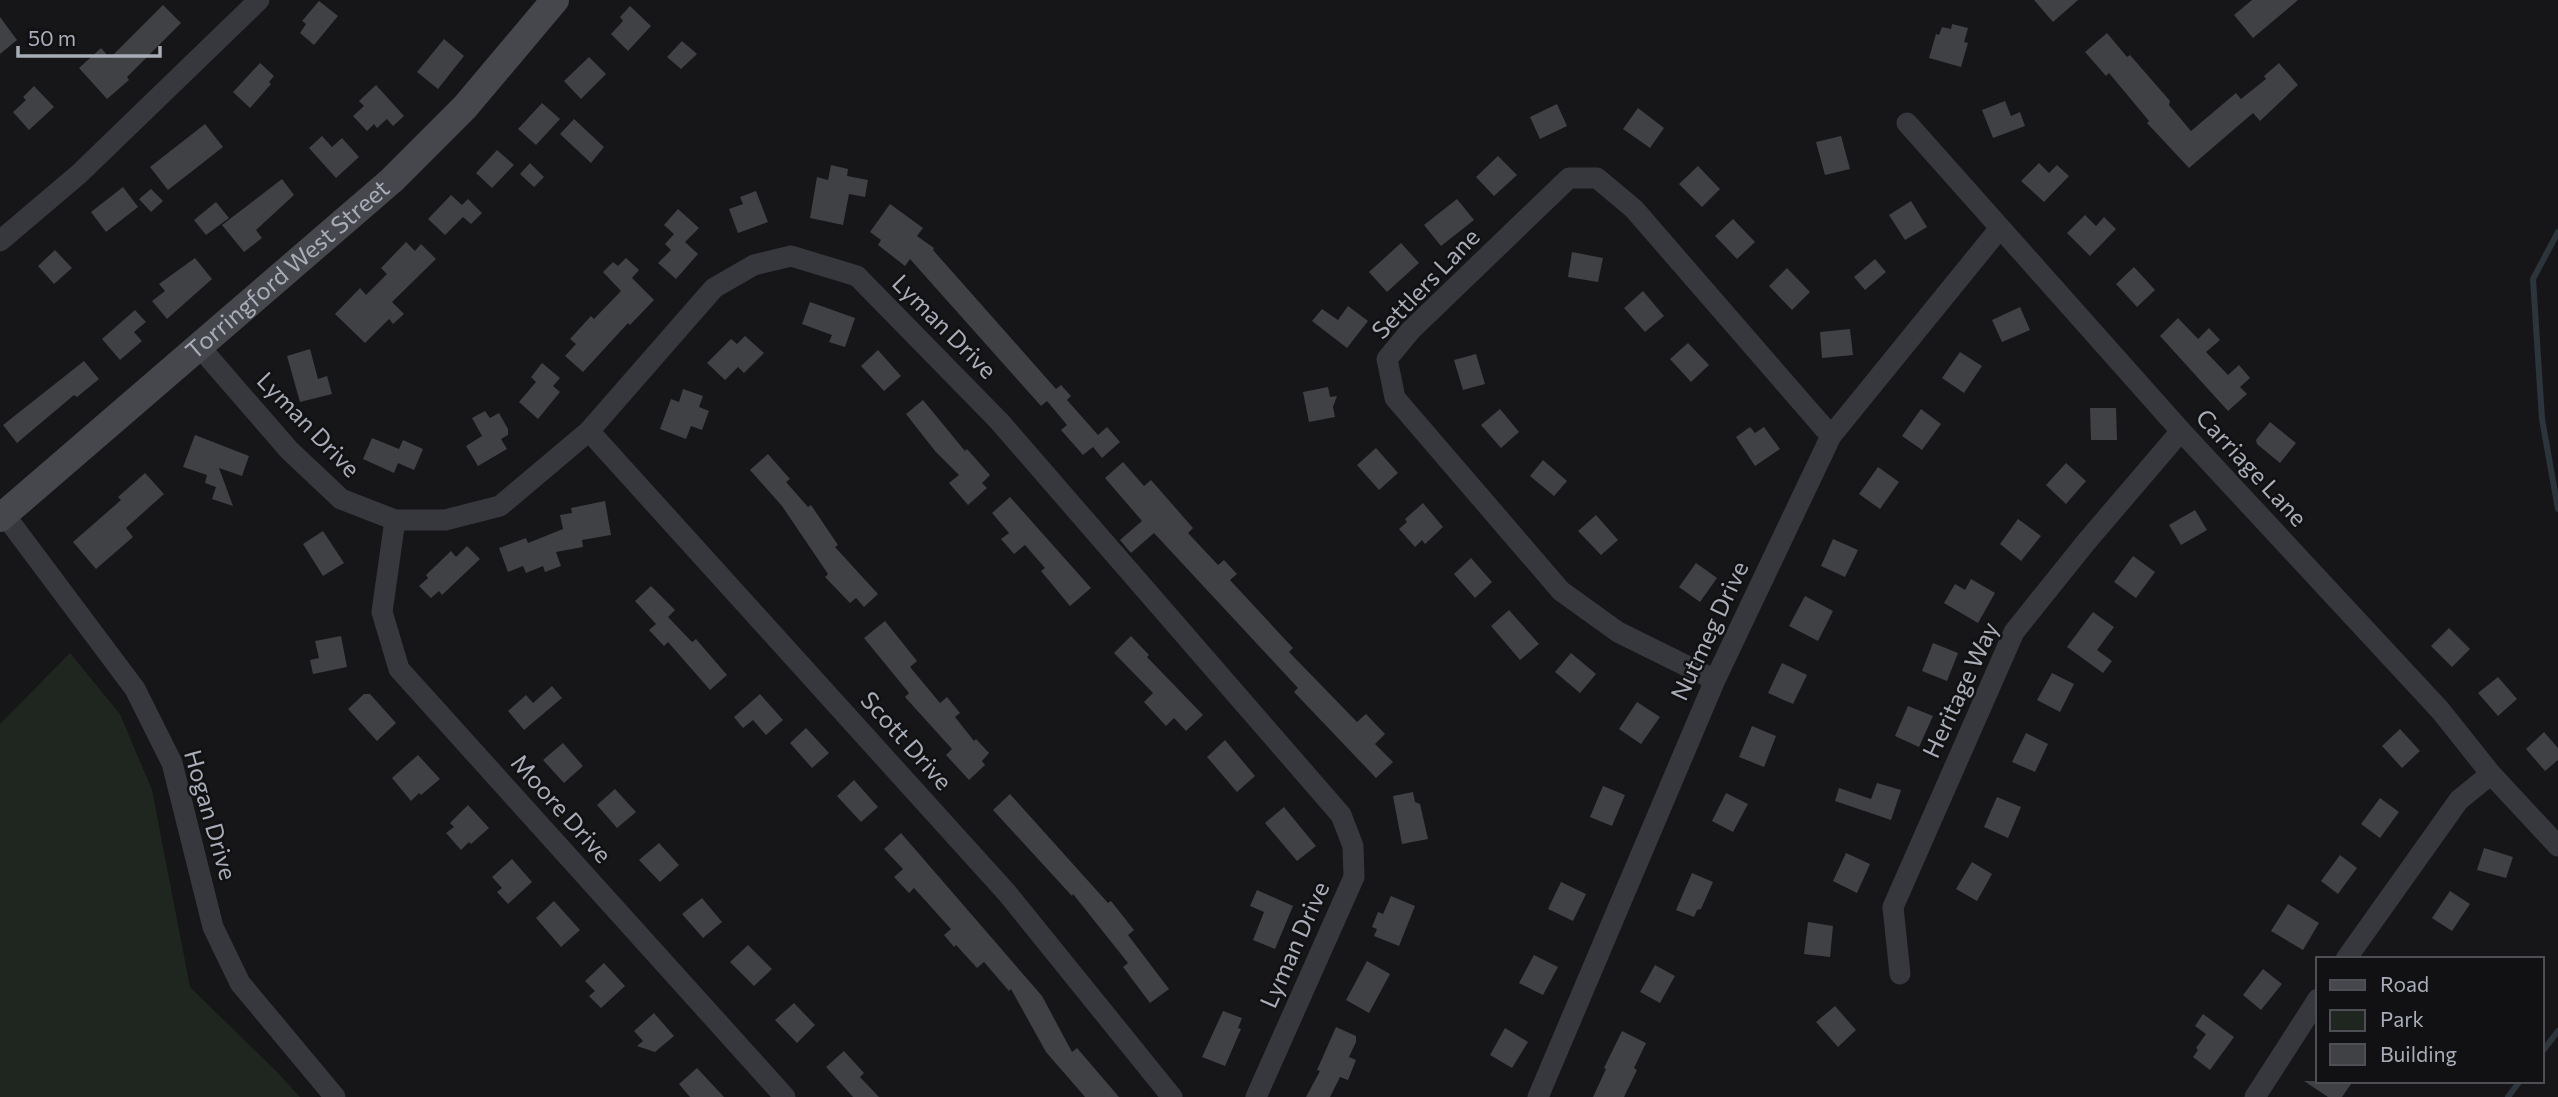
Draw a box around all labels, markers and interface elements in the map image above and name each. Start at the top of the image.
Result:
scale bar [18,14,159,58]
text: 50 m [28,25,76,50]
street label: Torringford West Street [179,173,395,364]
street label: Settlers Lane [1365,222,1485,344]
street label: Lyman Drive [887,268,1003,384]
street label: Lyman Drive [252,365,367,483]
street label: Carriage Lane [2190,402,2314,532]
street label: Nutmeg Drive [1664,556,1754,705]
street label: Heritage Way [1915,617,2004,762]
street label: Scott Drive [855,685,959,795]
street label: Hogan Drive [179,746,244,883]
street label: Moore Drive [506,748,618,868]
street label: Lyman Drive [1253,877,1334,1012]
legend [2316,957,2544,1083]
text: Road [2380,971,2429,996]
text: Park [2380,1006,2424,1031]
text: Building [2380,1041,2457,1066]

